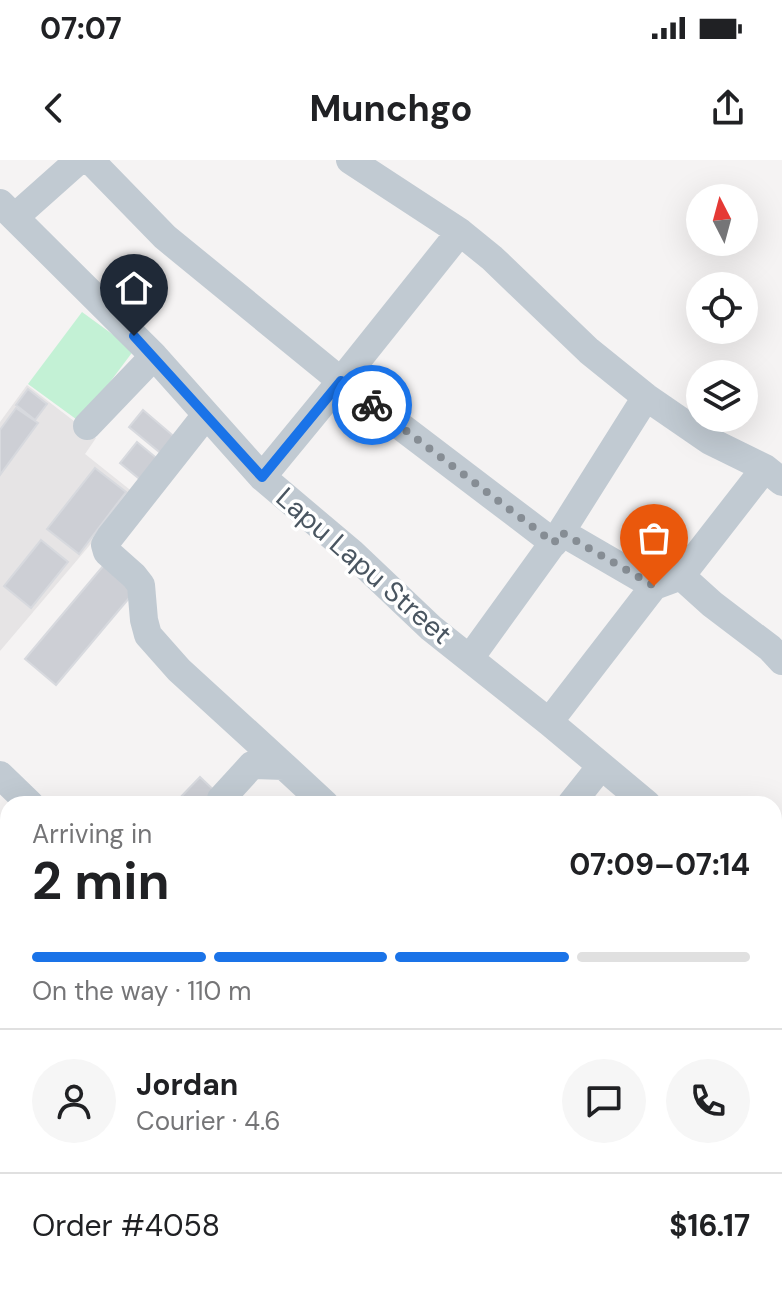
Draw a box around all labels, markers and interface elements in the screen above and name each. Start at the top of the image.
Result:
text: 07:07 [40,9,122,48]
text: Munchgo [309,85,473,132]
icon: back [32,86,76,130]
icon: share [706,86,750,130]
north arrow [686,184,758,256]
map controls [686,184,758,432]
pin [100,254,168,336]
icon: home [112,266,156,310]
button: locate [686,272,758,344]
button: layers [686,360,758,432]
courier [332,365,412,445]
icon: bike [350,383,394,427]
street label: Lapu Lapu Street [268,479,460,653]
pin [620,504,688,586]
icon: bag [632,516,676,560]
text: Arriving in [32,817,152,851]
text: 07:09–07:14 [569,845,750,884]
text: 2 min [32,847,170,915]
text: On the way · 110 m [32,974,251,1008]
button: person [32,1059,116,1143]
button: chat [562,1059,646,1143]
button: phone [666,1059,750,1143]
text: Jordan [136,1065,238,1104]
text: Courier · 4.6 [136,1104,281,1138]
text: Order #4058 [32,1206,220,1245]
text: $16.17 [669,1206,750,1245]

